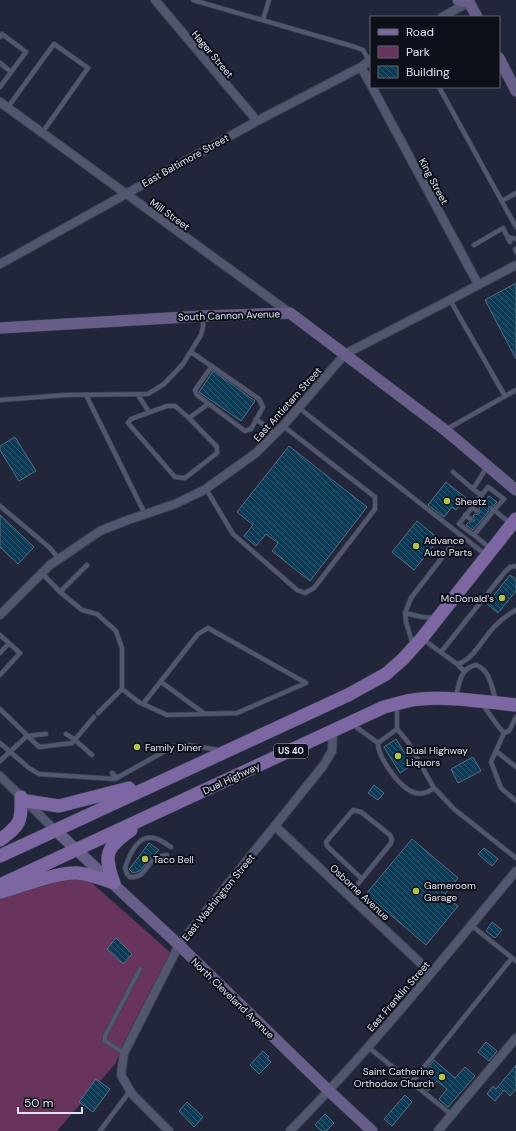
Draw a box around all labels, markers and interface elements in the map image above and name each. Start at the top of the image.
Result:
legend [370,16,500,88]
text: Road [406,24,434,40]
street label: Hager Street [189,28,236,81]
text: Park [406,44,430,60]
text: Building [406,64,450,80]
street label: East Baltimore Street [139,131,231,190]
street label: King Street [416,156,451,207]
street label: Mill Street [147,196,192,233]
street label: South Cannon Avenue [178,307,281,324]
street label: East Antietam Street [250,364,324,444]
place label: Sheetz [455,495,487,508]
marker: Sheetz [442,496,452,506]
place label: Advance Auto Parts [424,534,472,559]
marker: Advance Auto Parts [411,541,421,551]
place label: McDonald's [441,592,494,605]
marker: McDonald's [497,593,507,603]
place label: Family Diner [145,741,202,754]
marker: Family Diner [132,742,142,752]
road number: US 40 [274,744,308,758]
place label: Dual Highway Liquors [406,744,468,769]
marker: Dual Highway Liquors [393,751,403,761]
street label: Dual Highway [200,759,262,797]
street label: East Washington Street [179,851,257,943]
place label: Taco Bell [153,853,194,866]
marker: Taco Bell [140,854,150,864]
street label: Osborne Avenue [327,861,392,923]
place label: Gameroom Garage [424,879,476,904]
marker: Gameroom Garage [411,886,421,896]
street label: North Cleveland Avenue [188,955,277,1042]
street label: East Franklin Street [364,958,433,1034]
place label: Saint Catherine Orthodox Church [354,1065,434,1090]
marker: Saint Catherine Orthodox Church [437,1072,447,1082]
scale bar [18,1089,82,1115]
text: 50 m [24,1095,53,1111]

